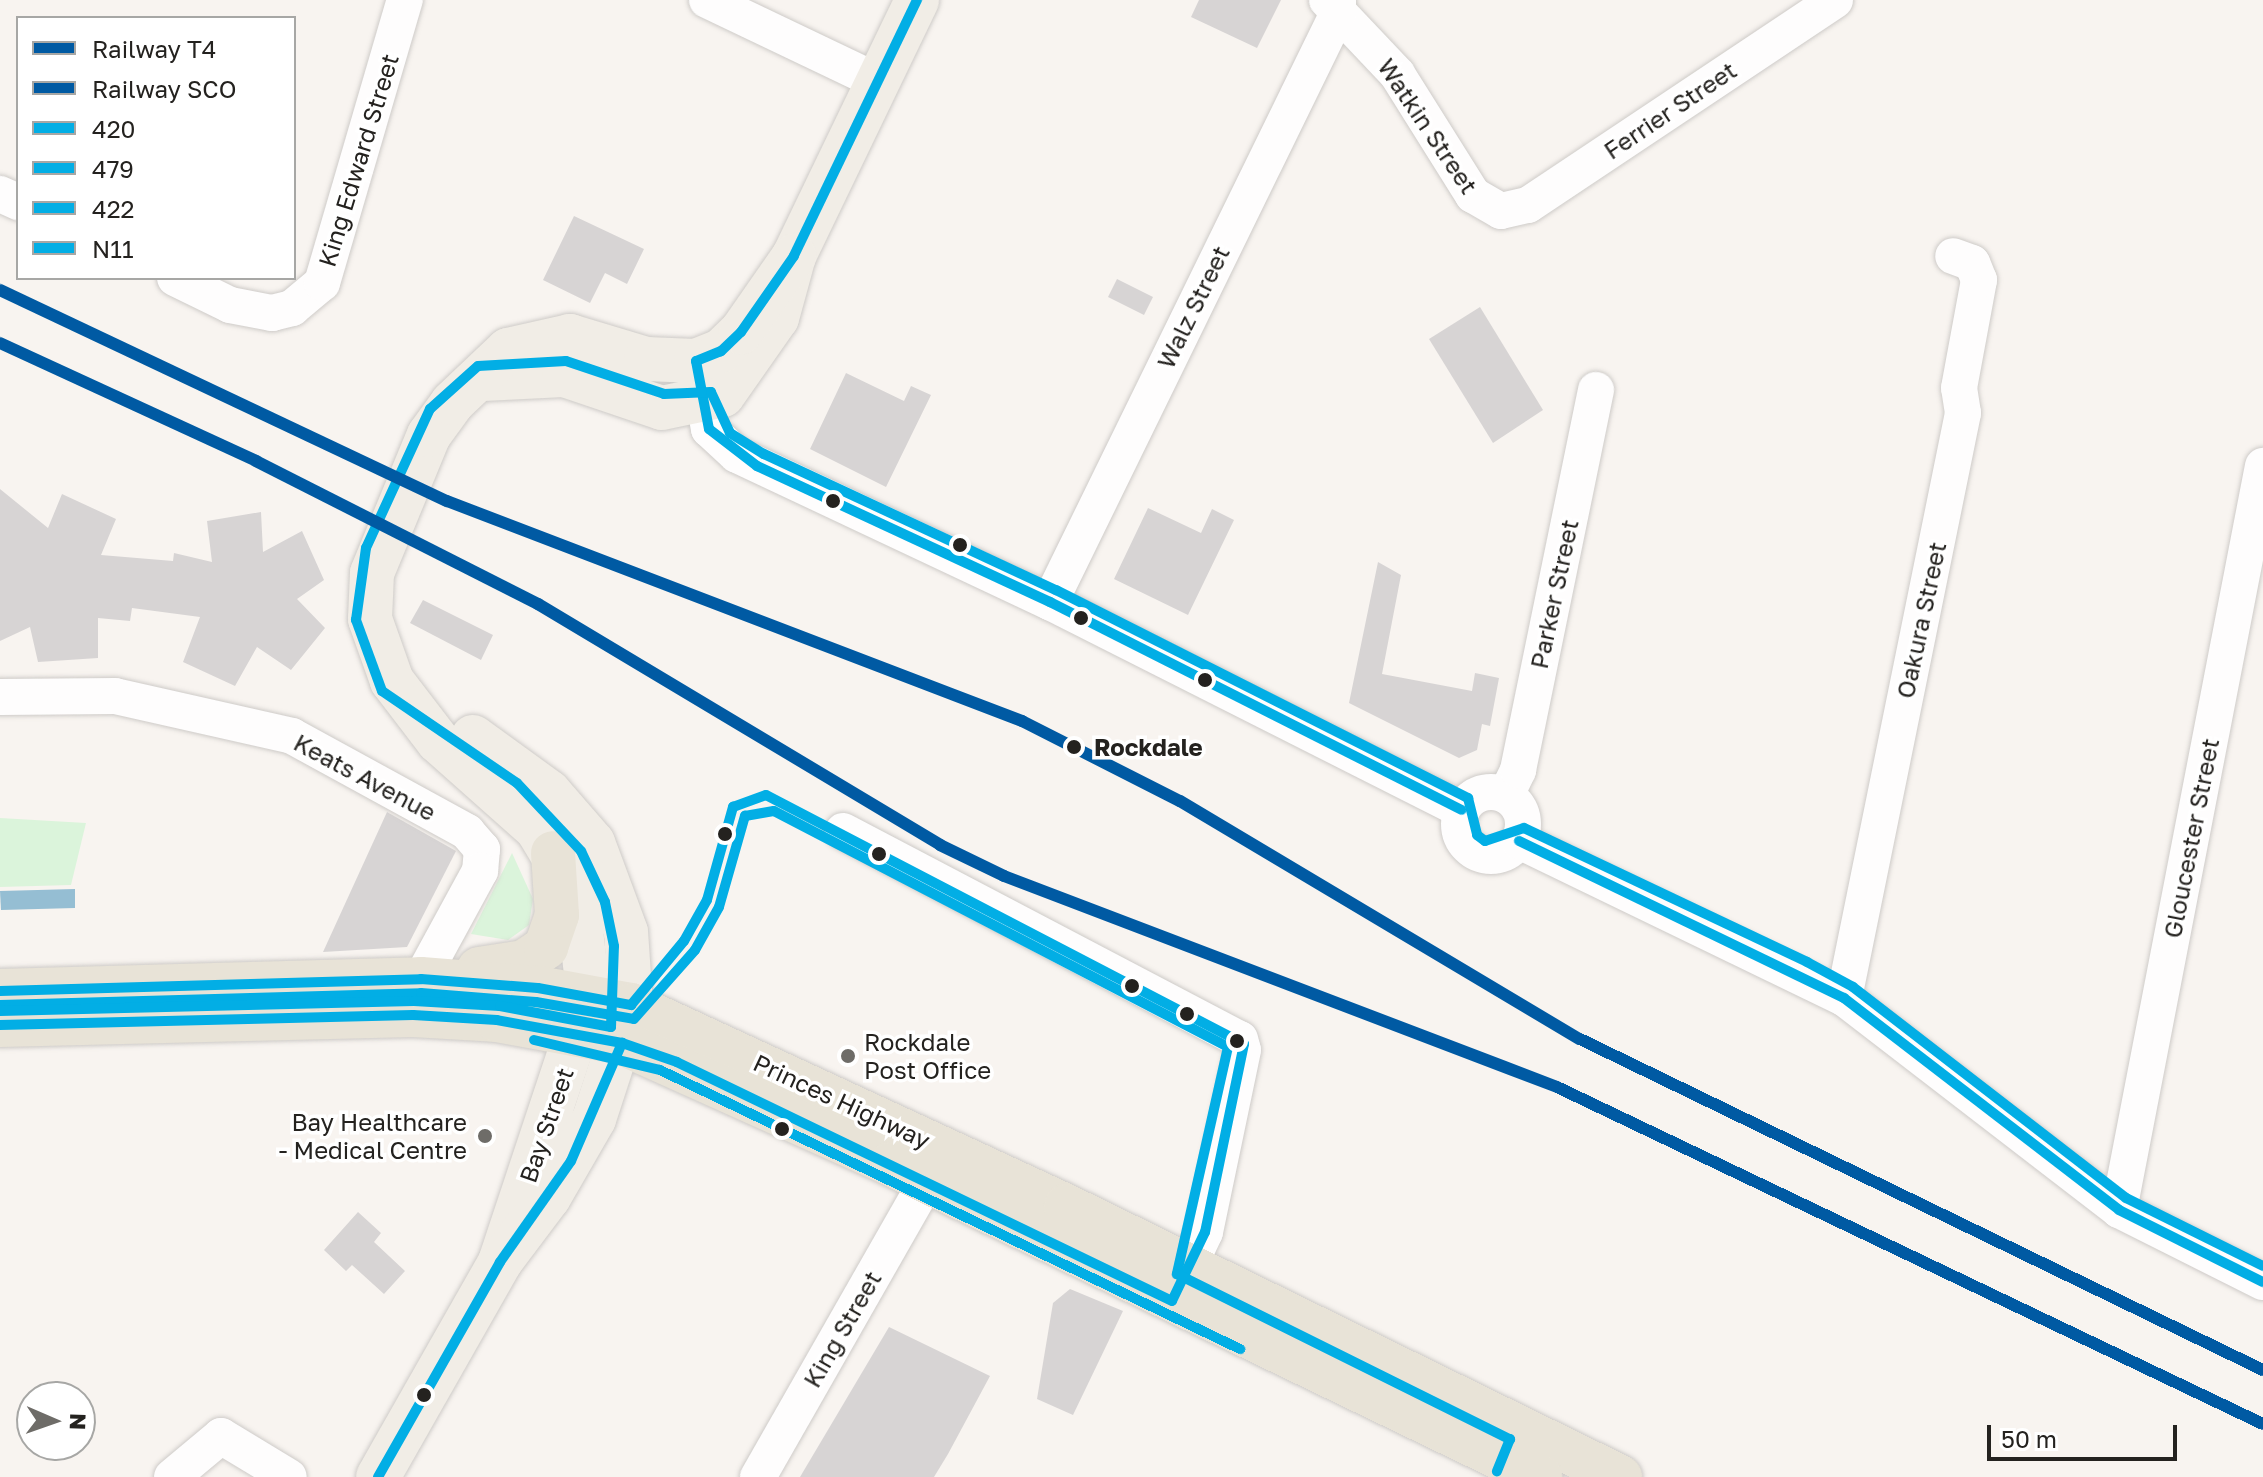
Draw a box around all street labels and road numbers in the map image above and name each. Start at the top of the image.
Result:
street label: King Edward Street [312,50,404,270]
street label: Watkin Street [1372,53,1484,199]
street label: Ferrier Street [1598,55,1742,165]
street label: Walz Street [1151,241,1235,373]
street label: Parker Street [1524,517,1584,671]
street label: Oakura Street [1890,539,1952,701]
street label: Keats Avenue [289,728,441,826]
street label: Gloucester Street [2158,736,2224,940]
street label: Princes Highway [749,1047,935,1155]
street label: Bay Street [513,1064,579,1186]
street label: King Street [797,1266,887,1392]

